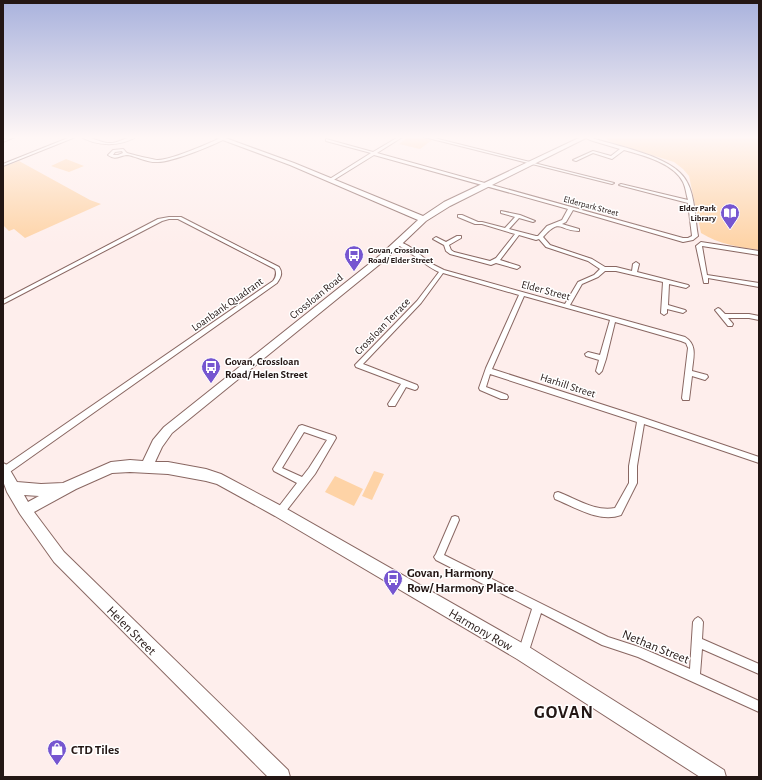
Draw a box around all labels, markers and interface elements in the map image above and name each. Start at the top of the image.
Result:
street label: Elderpark Street [562,195,619,218]
library icon: Elder Park Library [719,202,741,230]
place label: Elder Park Library [679,204,717,223]
bus stop icon: Govan, Crossloan Road/ Elder Street [343,244,365,272]
place label: Govan, Crossloan Road/ Elder Street [368,246,433,265]
street label: Crossloan Road [288,271,345,321]
street label: Loanbank Quadrant [189,275,265,333]
street label: Elder Street [520,279,572,302]
street label: Crossloan Terrace [353,296,412,357]
bus stop icon: Govan, Crossloan Road/ Helen Street [200,356,222,384]
place label: Govan, Crossloan Road/ Helen Street [225,356,308,380]
street label: Harhill Street [539,371,597,400]
place label: Govan, Harmony Row/ Harmony Place [407,567,514,595]
bus stop icon: Govan, Harmony Row/ Harmony Place [382,568,404,596]
street label: Helen Street [104,604,158,658]
street label: Harmony Row [446,607,515,654]
street label: Nethan Street [620,628,691,667]
district label: GOVAN [534,704,594,722]
shop icon: CTD Tiles [46,738,68,766]
place label: CTD Tiles [71,744,119,757]

